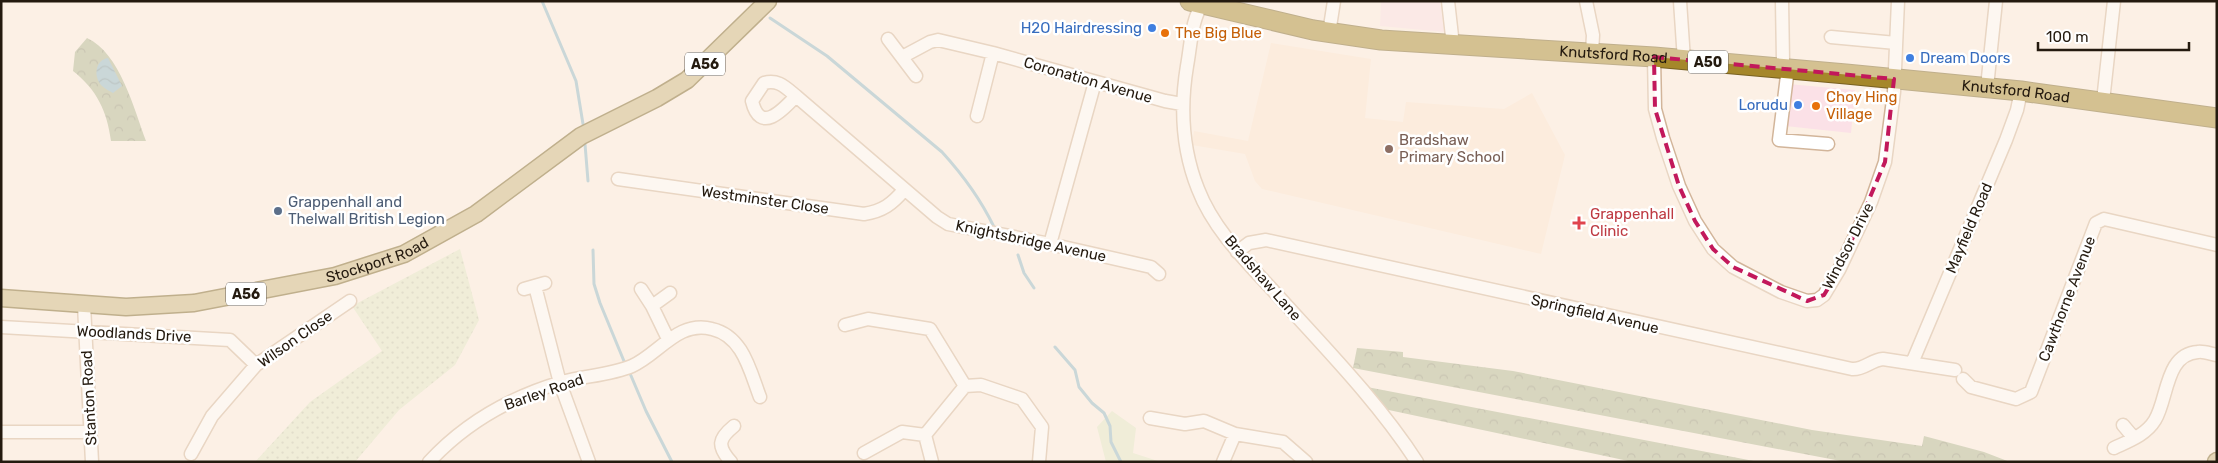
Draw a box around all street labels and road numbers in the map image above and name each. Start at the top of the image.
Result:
street label: Knutsford Road [1559,42,1668,67]
road number: A50 [1688,51,1728,74]
road number: A56 [685,52,725,76]
street label: Coronation Avenue [1022,53,1154,107]
street label: Knutsford Road [1961,76,2071,107]
street label: Mayfield Road [1942,180,1996,276]
street label: Westminster Close [700,182,830,218]
street label: Windsor Drive [1818,200,1878,292]
street label: Knightsbridge Avenue [954,216,1108,266]
street label: Bradshaw Lane [1221,232,1305,324]
street label: Stockport Road [324,233,432,287]
street label: Cawthorne Avenue [2035,234,2099,364]
road number: A56 [226,282,266,306]
street label: Springfield Avenue [1529,291,1661,337]
street label: Wilson Close [254,307,336,371]
street label: Woodlands Drive [76,322,192,346]
street label: Stanton Road [78,350,100,446]
street label: Barley Road [502,370,586,414]

